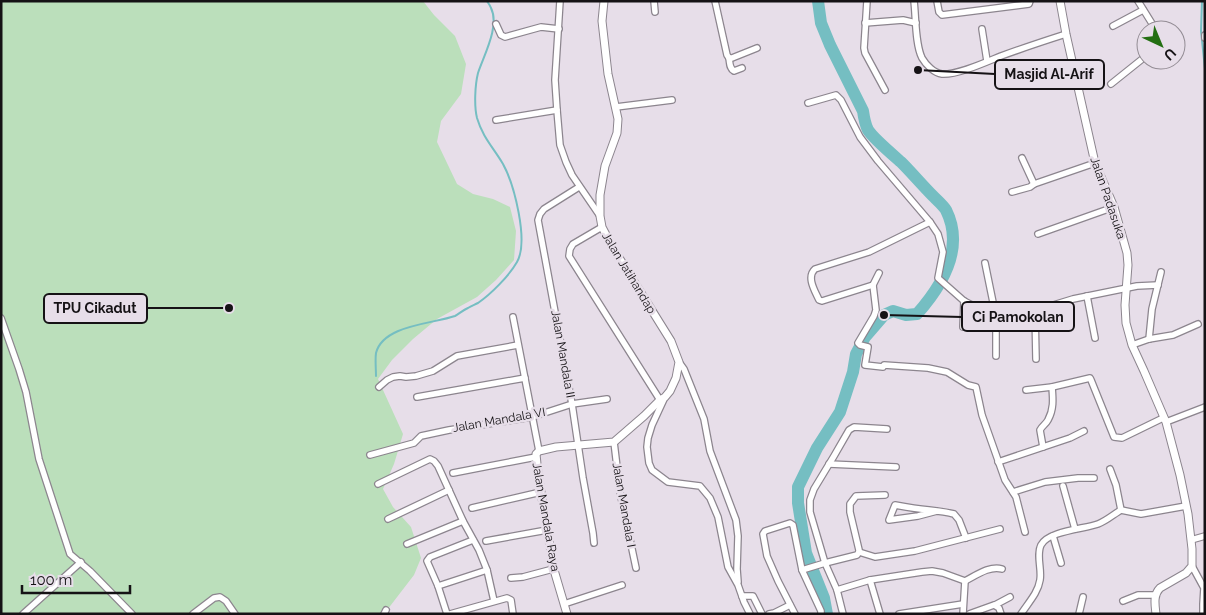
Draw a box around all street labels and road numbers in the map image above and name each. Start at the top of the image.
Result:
street label: Jalan Padasuka [1087,155,1129,241]
street label: Jalan Jatihandap [599,230,659,316]
street label: Jalan Mandala II [548,309,578,399]
street label: Jalan Mandala VI [452,405,546,435]
street label: Jalan Mandala I [610,461,638,549]
street label: Jalan Mandala Raya [530,462,562,572]

